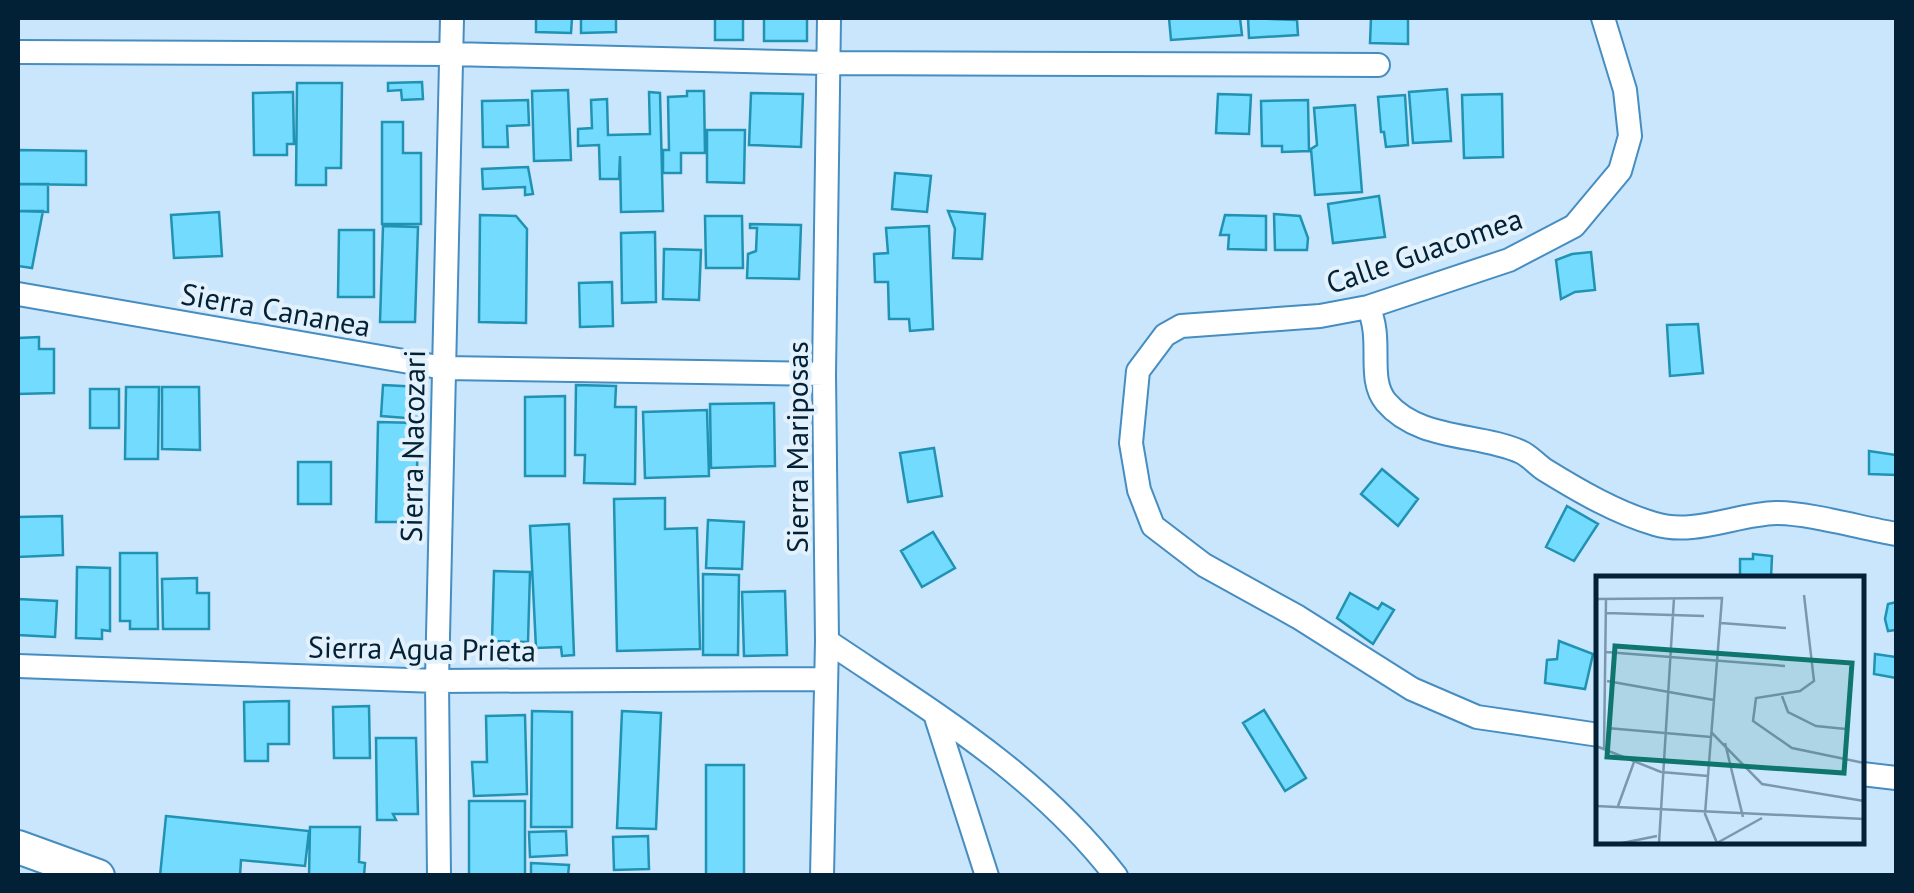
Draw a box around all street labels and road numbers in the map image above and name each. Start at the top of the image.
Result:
street label: Calle Guacomea [1321,198,1527,302]
street label: Sierra Cananea [178,273,374,345]
street label: Sierra Mariposas [777,341,816,553]
street label: Sierra Nacozari [391,349,433,543]
street label: Sierra Agua Prieta [308,627,536,669]

